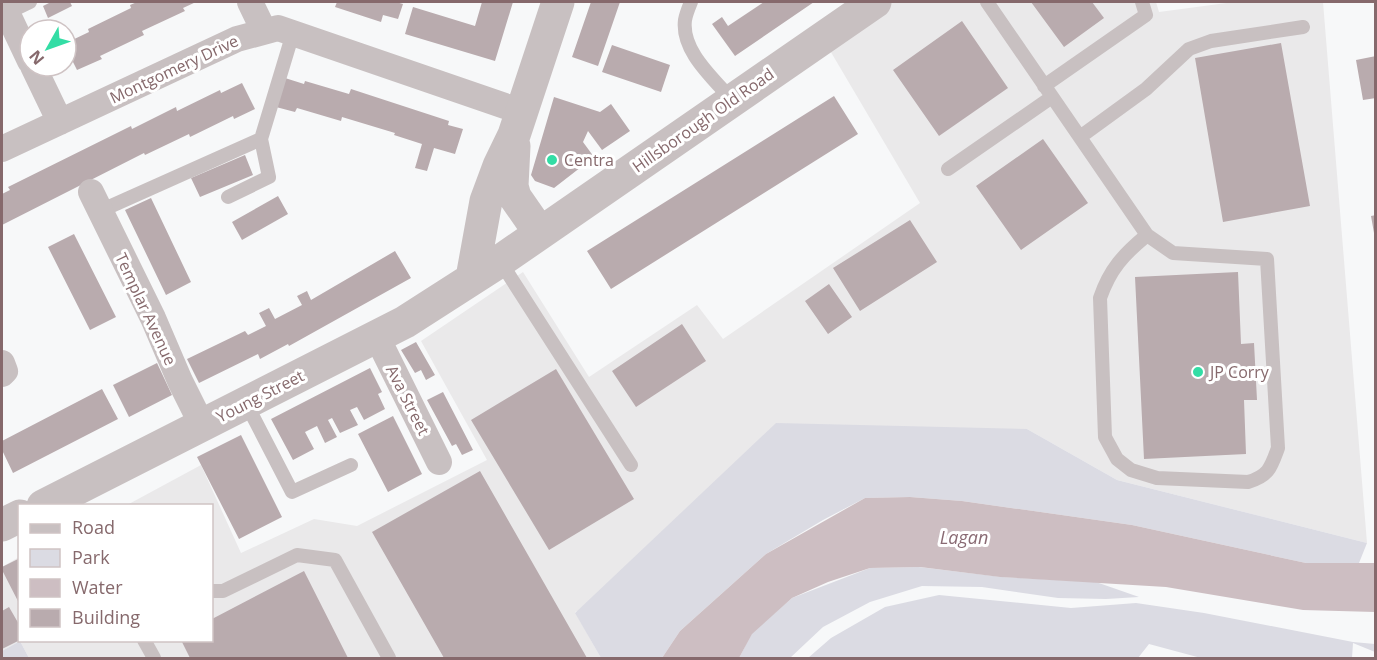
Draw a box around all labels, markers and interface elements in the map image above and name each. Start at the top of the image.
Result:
north arrow [18,18,78,78]
street label: Montgomery Drive [106,30,242,108]
text: N [24,46,49,70]
street label: Hillsborough Old Road [628,63,778,177]
place label: Centra [564,149,614,171]
marker: Centra [545,153,559,167]
street label: Templar Avenue [110,249,182,369]
street label: Ava Street [381,361,435,439]
place label: JP Corry [1208,361,1270,383]
street label: Young Street [212,364,308,428]
marker: JP Corry [1191,365,1205,379]
legend [18,504,213,642]
text: Road [72,515,115,539]
water label: Lagan [940,525,988,549]
text: Park [72,545,110,569]
text: Water [72,575,123,599]
text: Building [72,605,140,629]

